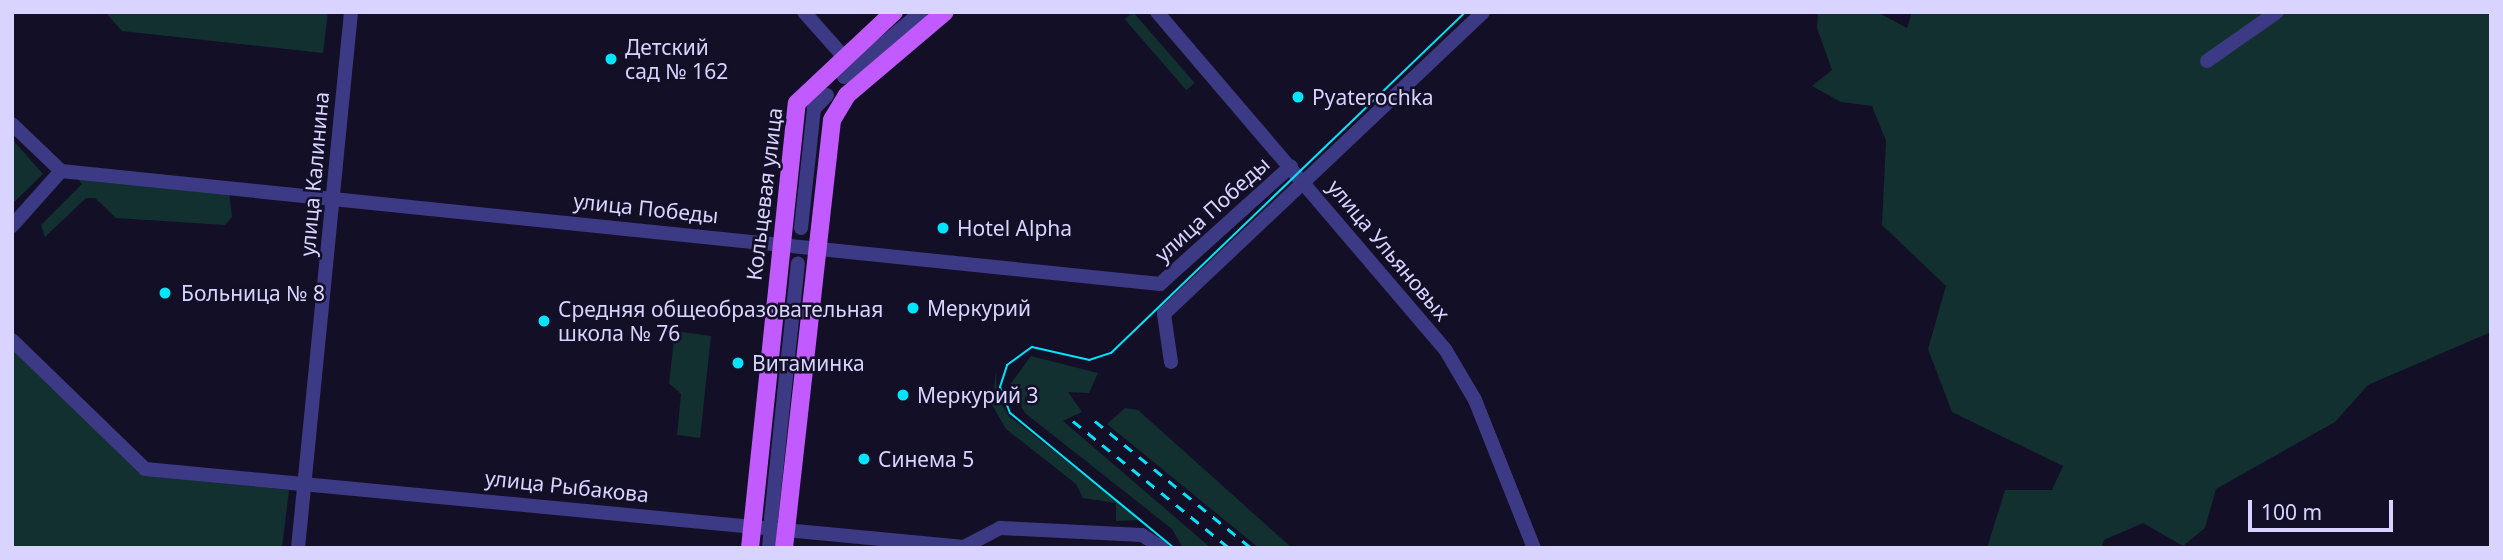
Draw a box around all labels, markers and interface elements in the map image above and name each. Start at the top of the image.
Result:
place label: Детский сад № 162 [625,34,728,84]
marker: Детский сад № 162 [603,51,619,67]
place label: Pyaterochka [1312,84,1434,110]
marker: Pyaterochka [1290,89,1306,105]
street label: улица Калинина [294,90,334,258]
street label: Кольцевая улица [741,106,787,282]
street label: улица Победы [1150,151,1274,267]
street label: улица Ульяновых [1323,174,1455,326]
street label: улица Победы [572,188,720,228]
place label: Hotel Alpha [957,215,1072,241]
marker: Hotel Alpha [935,220,951,236]
place label: Больница № 8 [181,280,325,306]
marker: Больница № 8 [155,283,175,303]
place label: Меркурий [927,295,1031,321]
place label: Средняя общеобразовательная школа № 76 [558,296,883,346]
marker: Меркурий [905,300,921,316]
marker: Средняя общеобразовательная школа № 76 [536,313,552,329]
place label: Витаминка [752,350,865,376]
marker: Витаминка [730,355,746,371]
place label: Меркурий 3 [917,382,1039,408]
marker: Меркурий 3 [895,387,911,403]
place label: Синема 5 [878,446,974,472]
marker: Синема 5 [856,451,872,467]
street label: улица Рыбакова [484,465,650,507]
scale bar [2251,486,2396,530]
text: 100 m [2261,498,2322,526]

